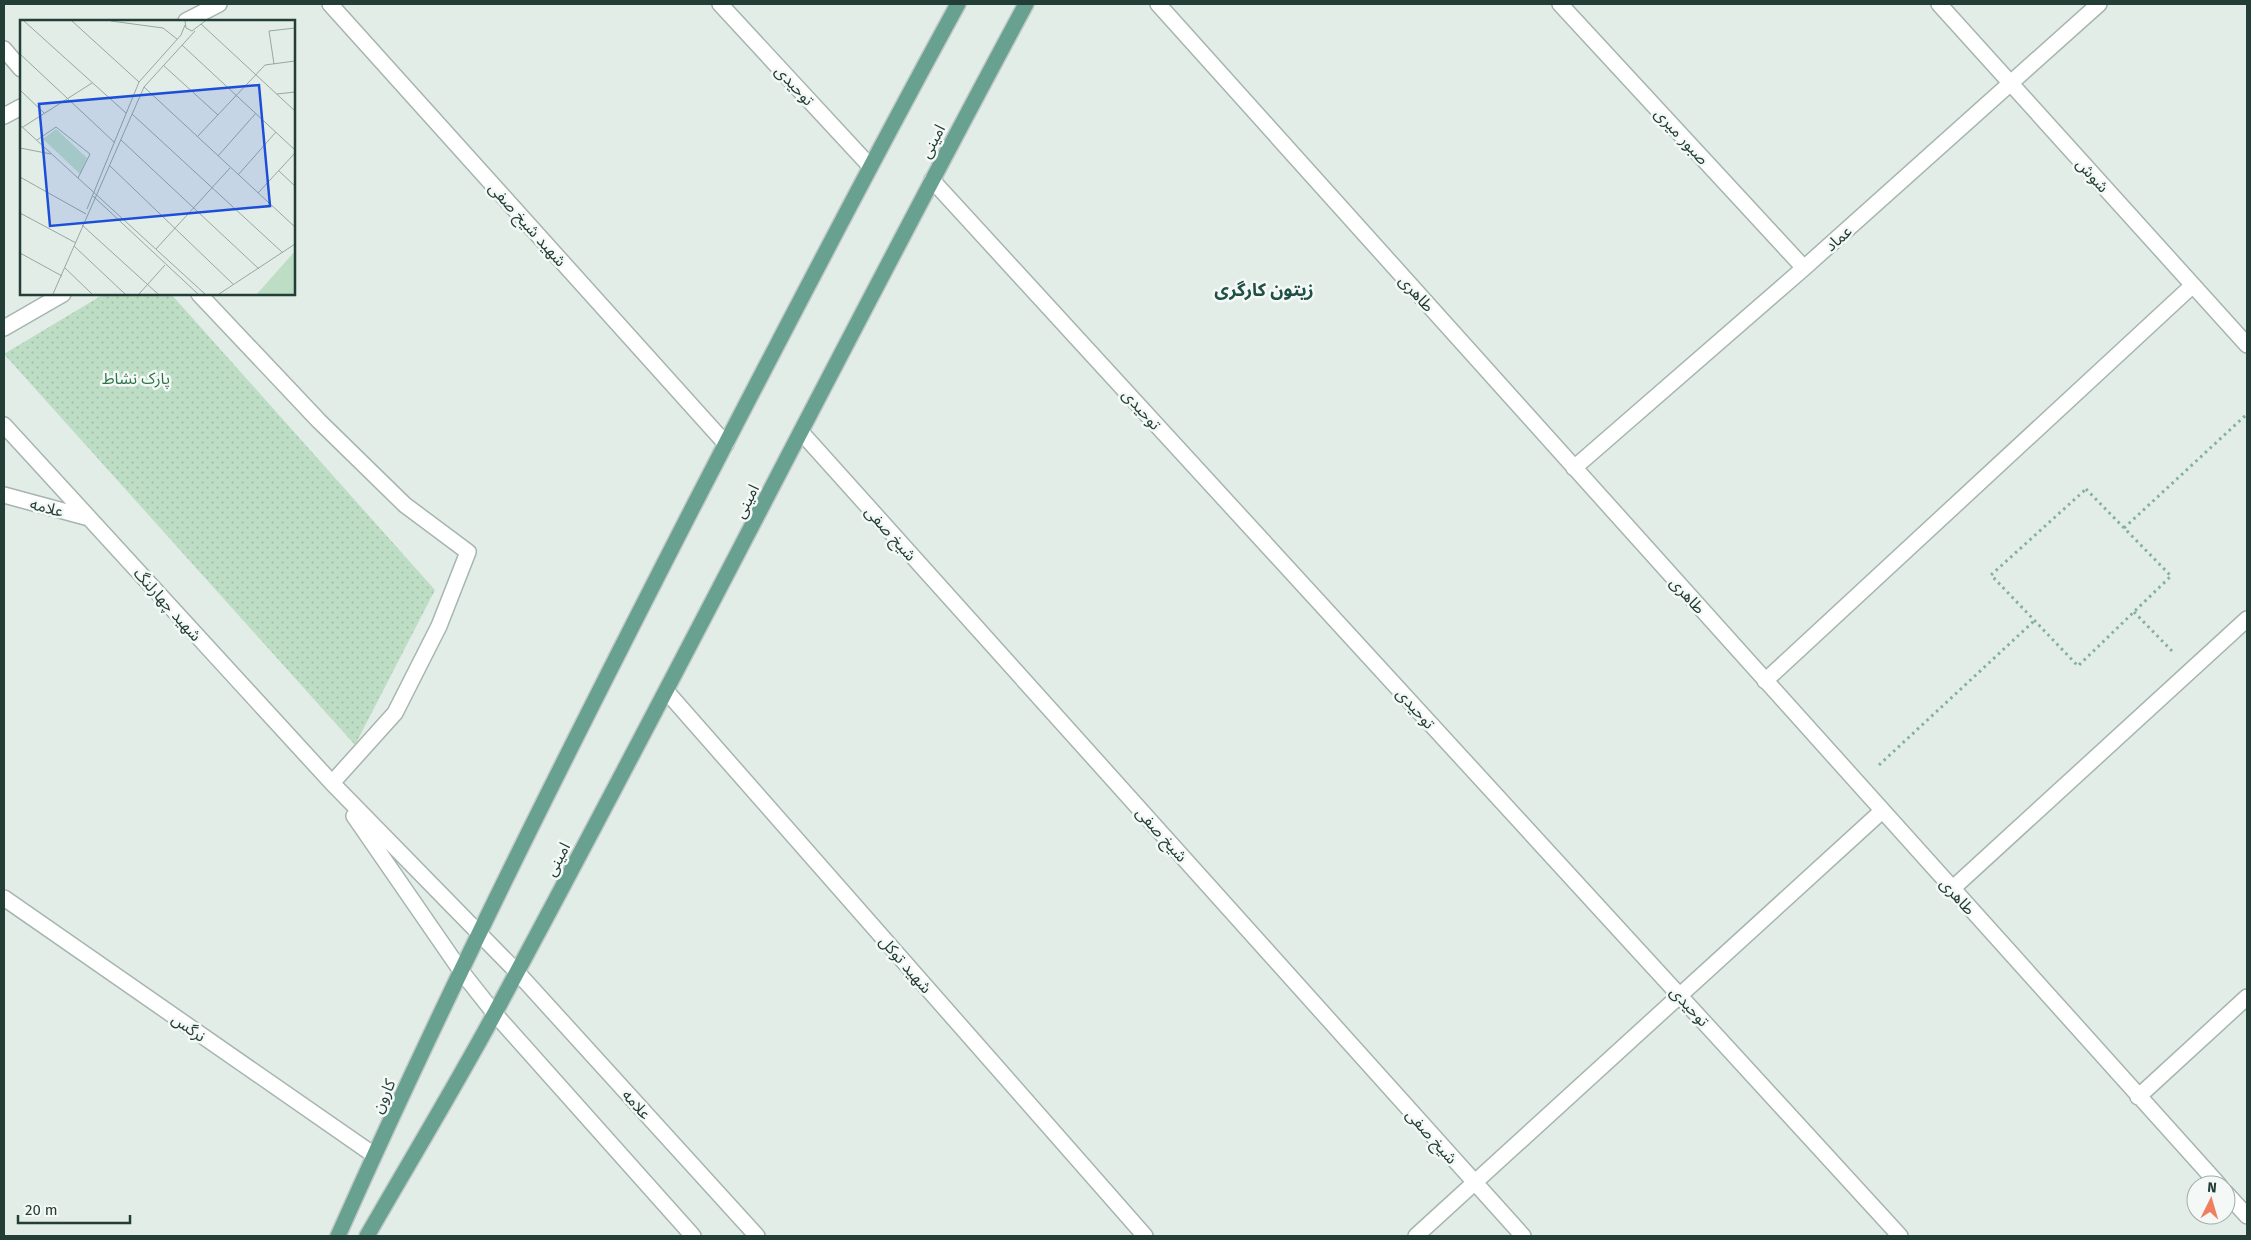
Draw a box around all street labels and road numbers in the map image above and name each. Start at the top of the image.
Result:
street label: توحیدی [771,61,818,110]
street label: صبور میری [1651,104,1713,169]
street label: امینی [916,121,949,161]
street label: شوش [2072,154,2113,196]
street label: شهید شیخ صفی [483,178,570,272]
street label: عماد [1821,221,1856,255]
street label: طاهری [1395,271,1438,316]
street label: توحیدی [1118,385,1165,434]
street label: امینی [730,481,763,521]
street label: علامه [28,494,66,521]
street label: شیخ صفی [859,502,920,567]
street label: شهید چهارلنگ [129,564,206,646]
street label: طاهری [1666,573,1709,618]
street label: توحیدی [1392,684,1439,733]
street label: شیخ صفی [1130,803,1191,868]
street label: امینی [541,839,574,879]
street label: طاهری [1936,874,1979,919]
street label: شهید توکل [875,932,936,997]
street label: توحیدی [1666,982,1713,1031]
street label: نرگس [168,1009,209,1046]
street label: کارون [367,1076,400,1116]
street label: علامه [618,1085,655,1123]
street label: شیخ صفی [1400,1105,1461,1170]

